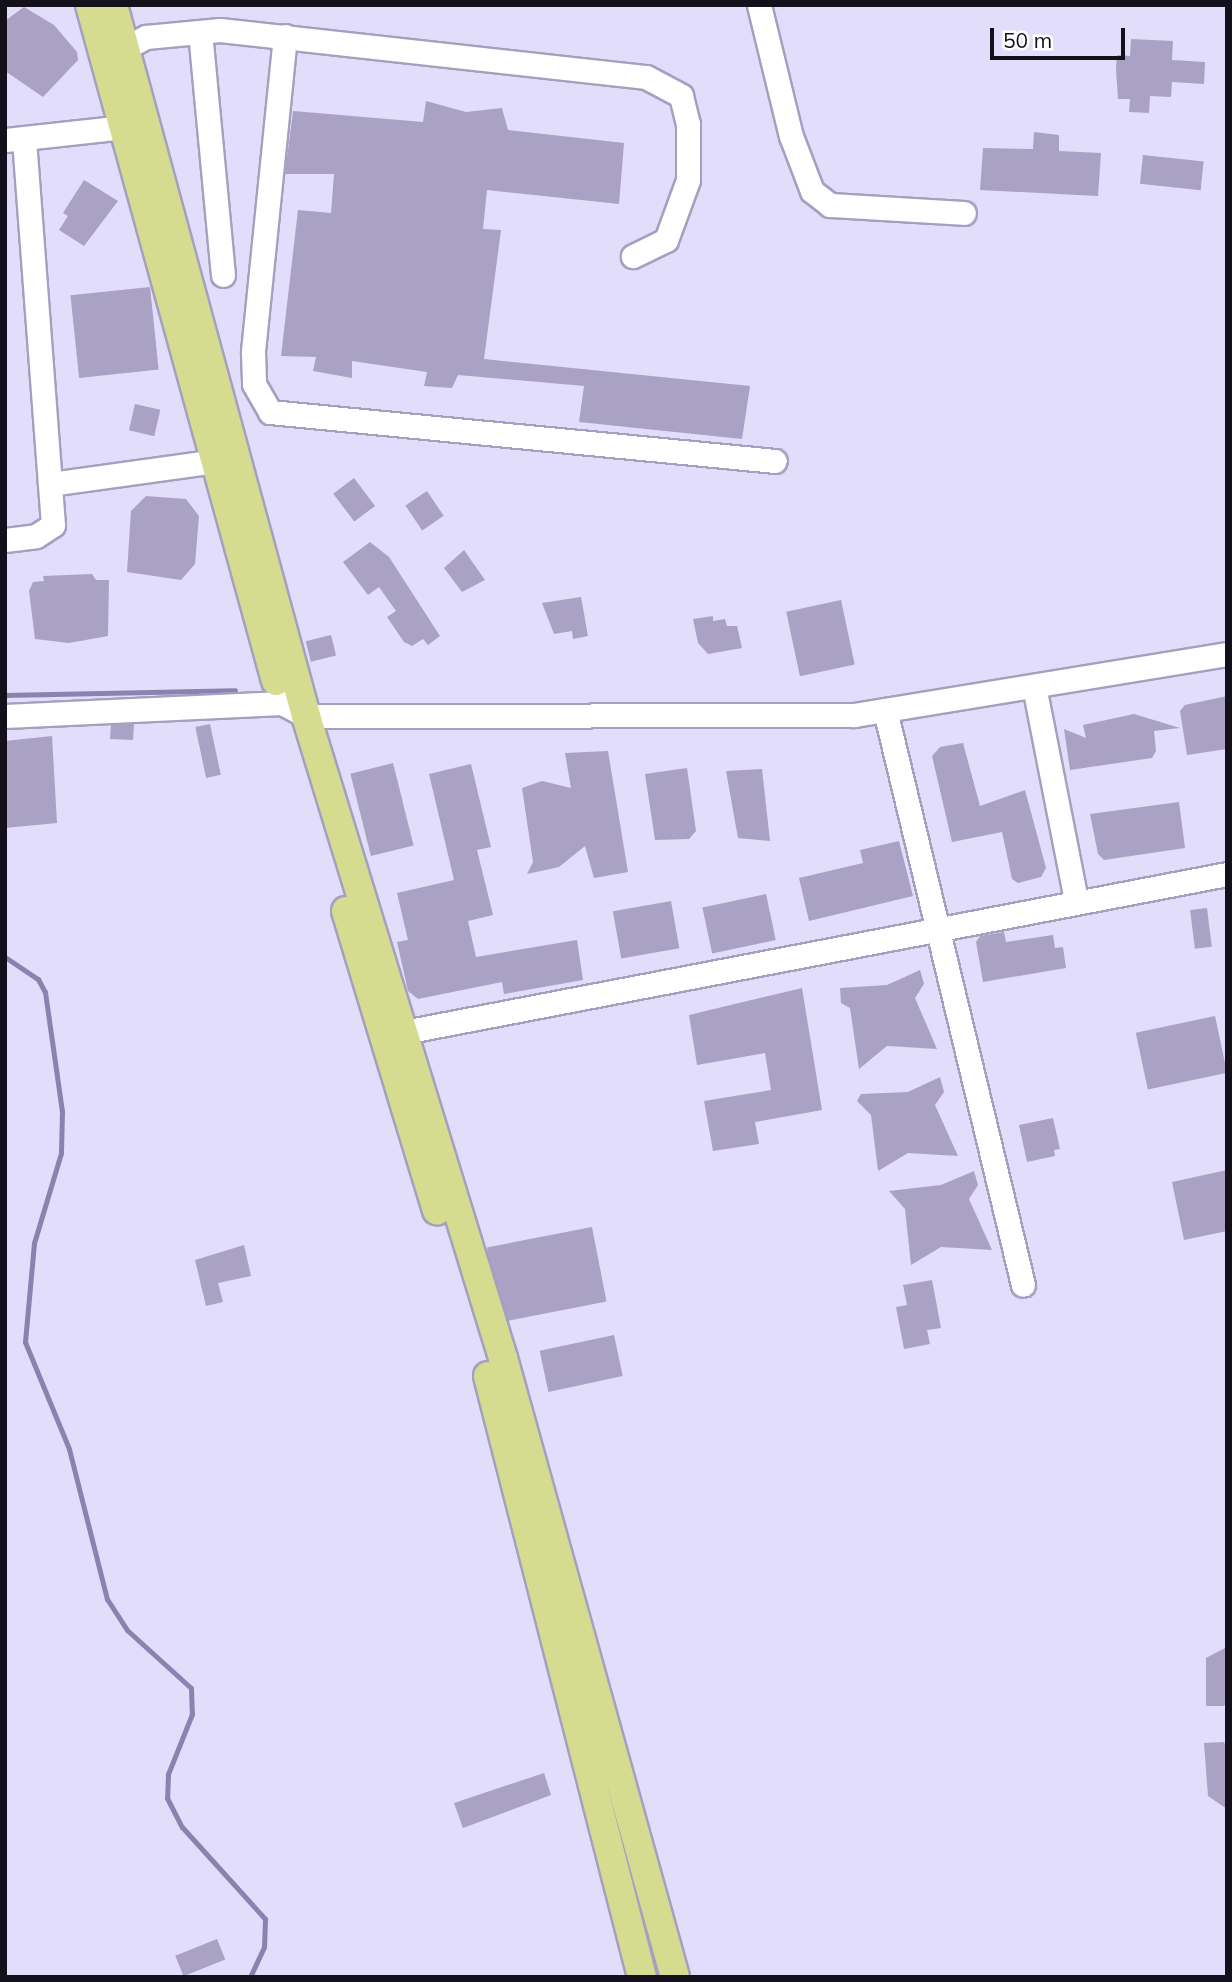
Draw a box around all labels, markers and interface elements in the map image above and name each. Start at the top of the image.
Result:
scale bar [994,14,1129,58]
text: 50 m [1003,27,1052,53]

